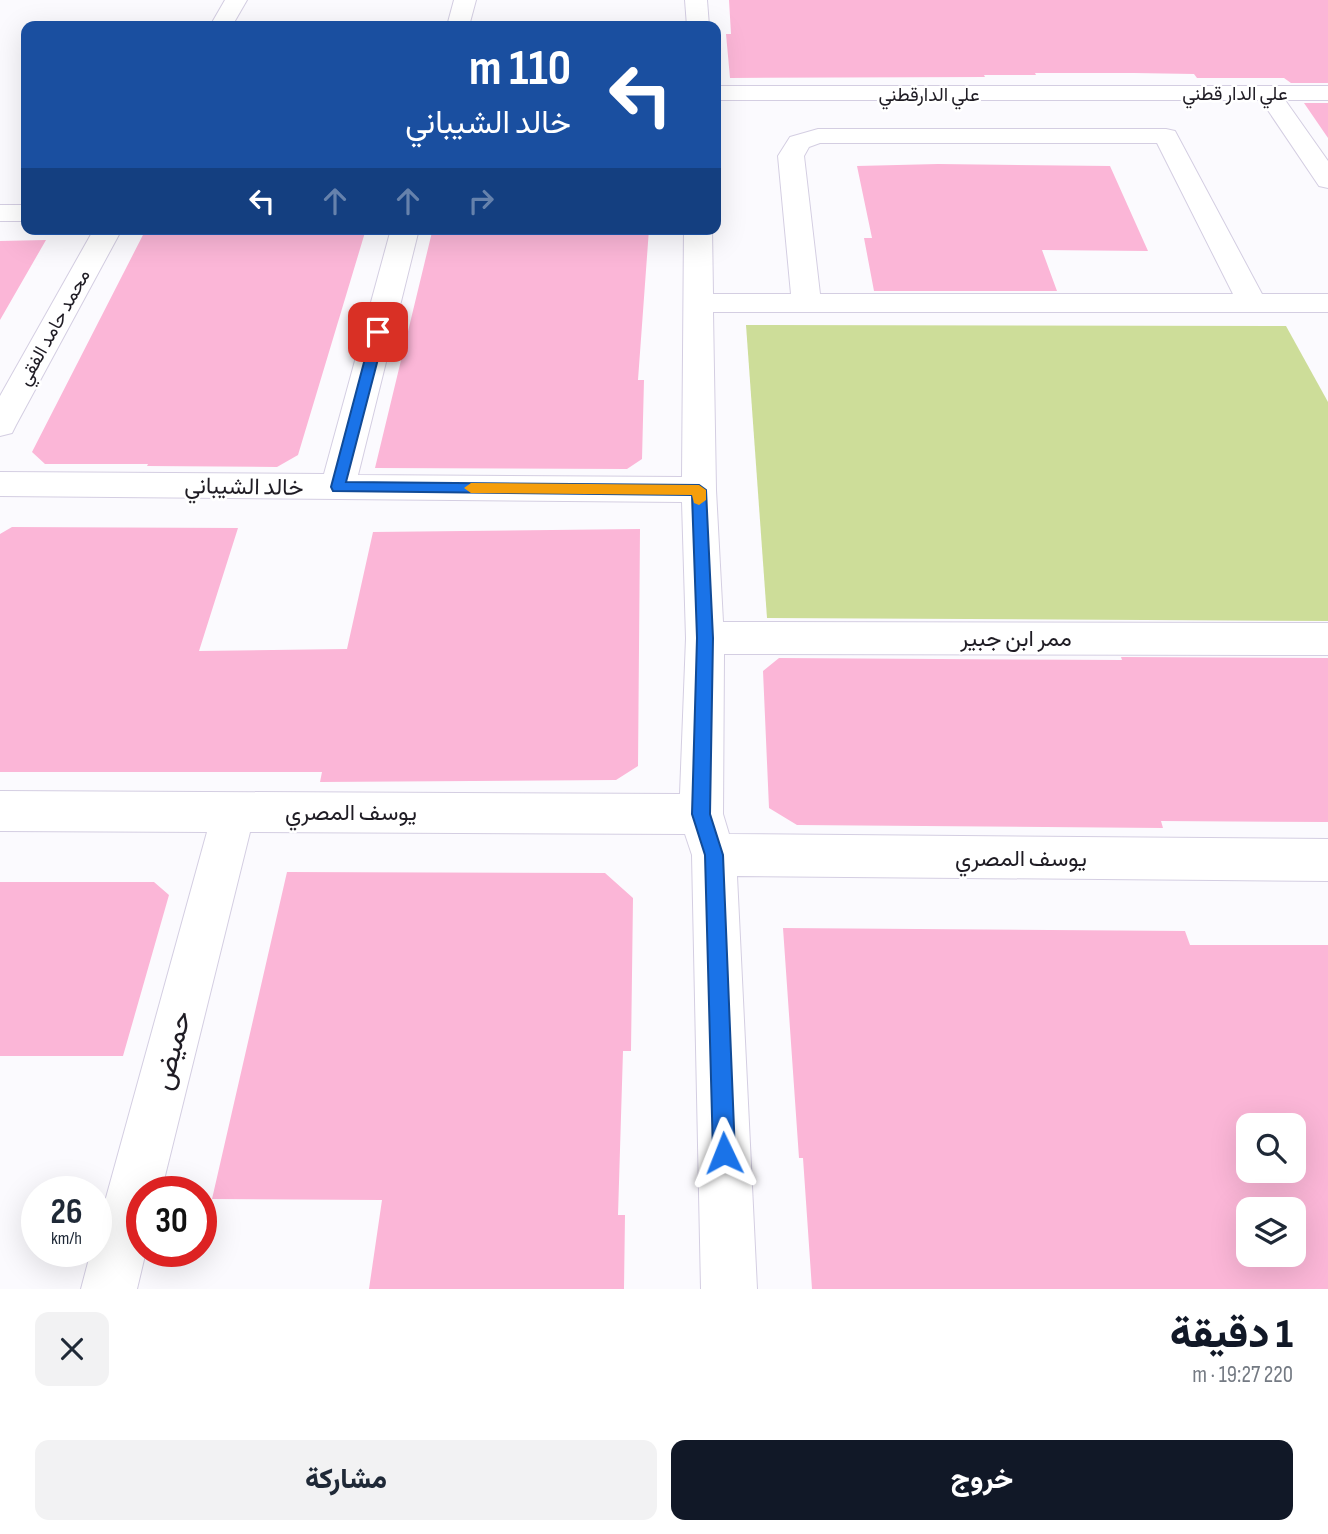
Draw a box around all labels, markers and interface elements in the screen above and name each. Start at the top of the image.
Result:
text: 110 m [469,40,571,99]
icon: left [595,49,686,140]
street label: علي الدار قطني [1182,83,1288,109]
street label: علي الدارقطني [878,84,980,110]
text: خالد الشيباني [405,104,571,143]
icon: left [243,182,281,220]
icon: ahead [316,182,354,220]
icon: ahead [389,182,427,220]
icon: right [462,182,500,220]
street label: محمد حامد الفقي [13,266,98,391]
pin [348,302,408,362]
icon: arrive [359,313,397,351]
street label: خالد الشيباني [184,472,304,506]
street label: ممر ابن جبير [959,625,1072,653]
street label: يوسف المصري [285,799,417,831]
street label: يوسف المصري [955,845,1087,877]
street label: حميض [146,1007,199,1094]
map controls [1236,1113,1306,1267]
button: search [1236,1113,1306,1183]
position arrow [687,1116,761,1190]
speed limit sign: 30 [126,1176,217,1267]
text: 26 [51,1191,82,1234]
button: layers [1236,1197,1306,1267]
text: km/h [51,1228,82,1249]
text: 1 دقيقة [1170,1309,1293,1360]
button: close [35,1312,109,1386]
text: 220 m · 19:27 [1192,1361,1293,1389]
button: مشاركة [35,1440,657,1520]
button: خروج [671,1440,1293,1520]

